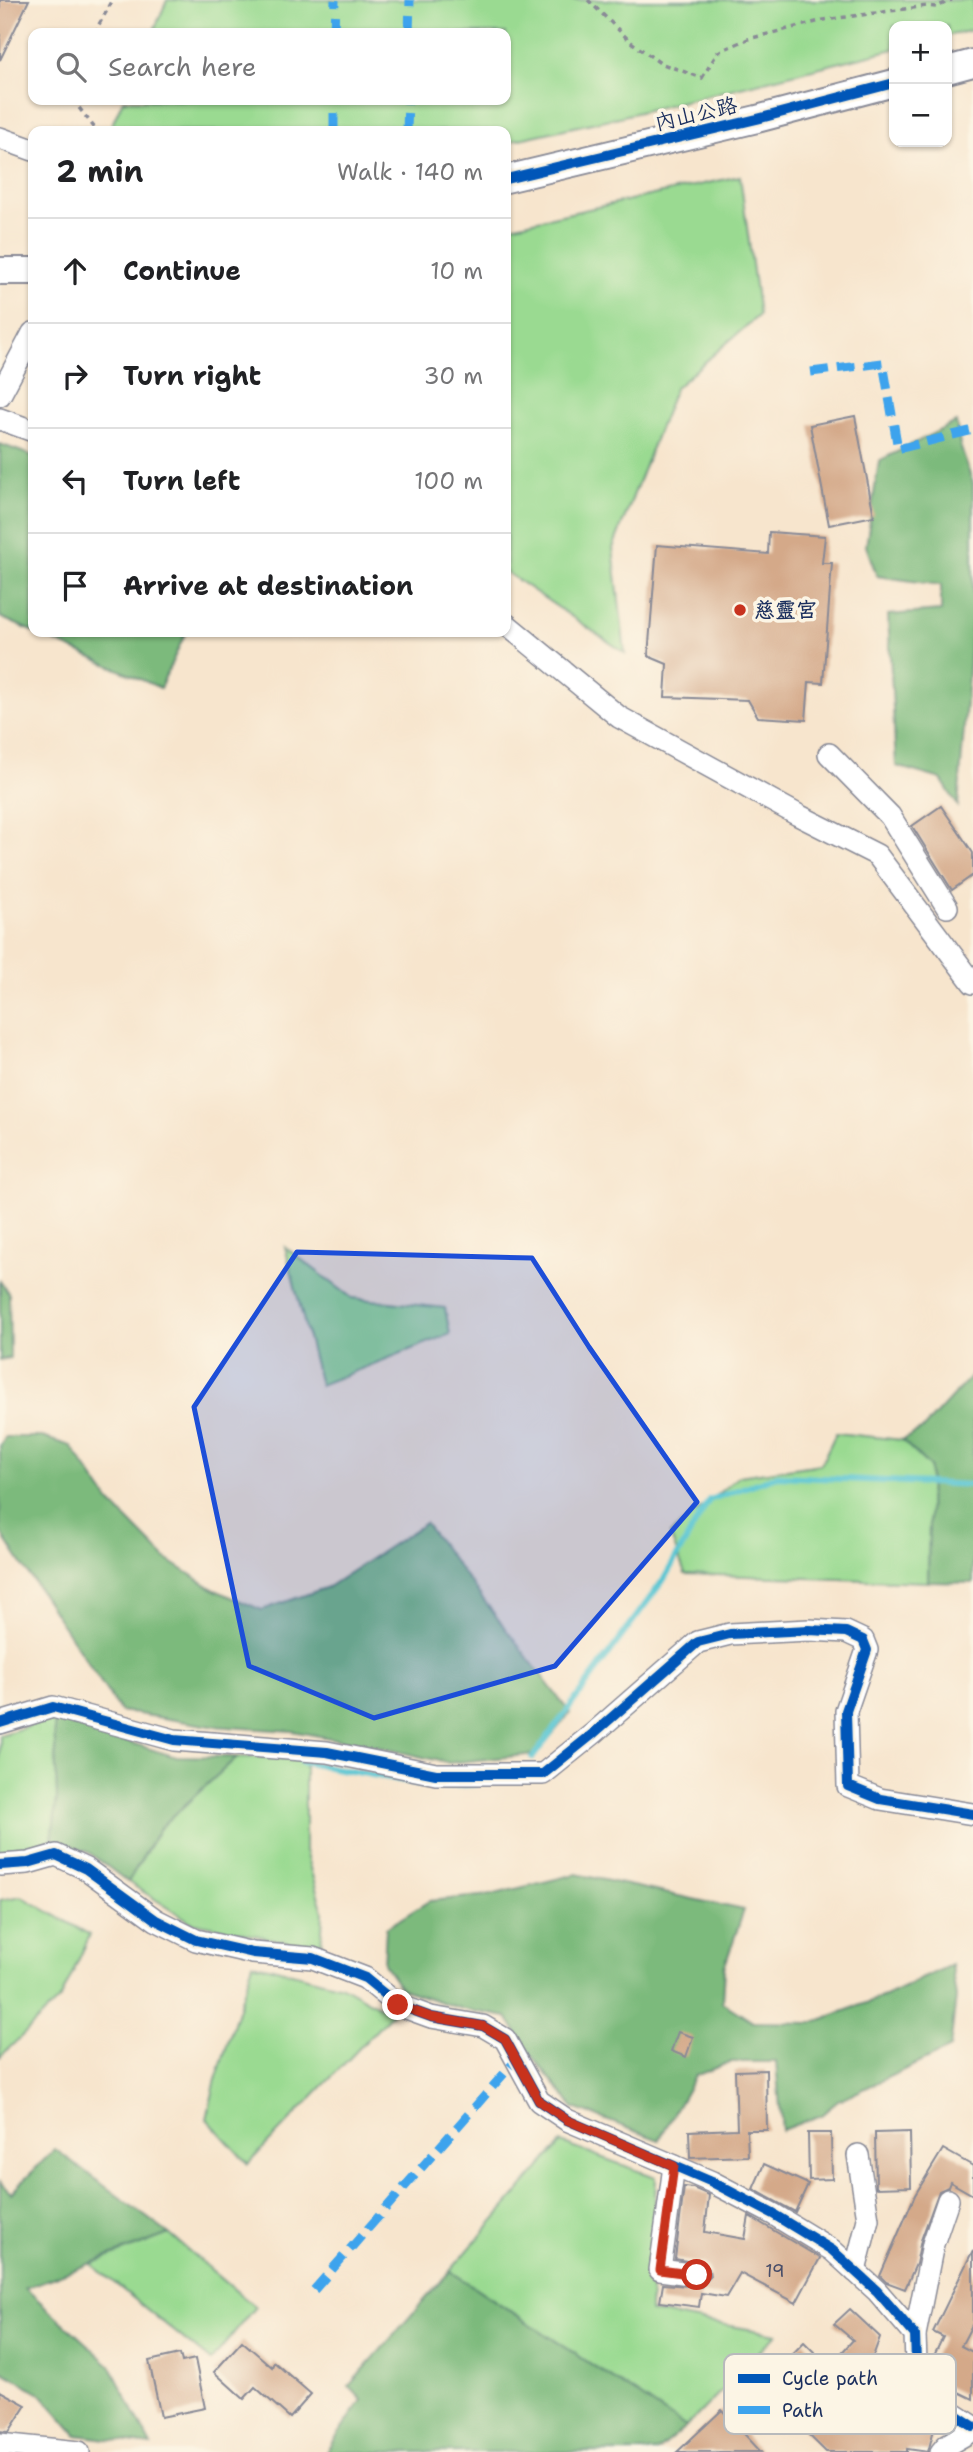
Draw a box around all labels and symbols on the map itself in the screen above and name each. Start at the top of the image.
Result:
street label: 內山公路 [652,91,740,137]
place label: 慈靈宮 [754,596,817,624]
marker: 慈靈宮 [732,602,748,618]
route end [382,1989,413,2020]
route start [681,2259,712,2290]
house number: 19 [765,2259,785,2283]
legend [724,2354,956,2434]
text: Cycle path [782,2366,878,2391]
text: Path [782,2398,824,2423]

